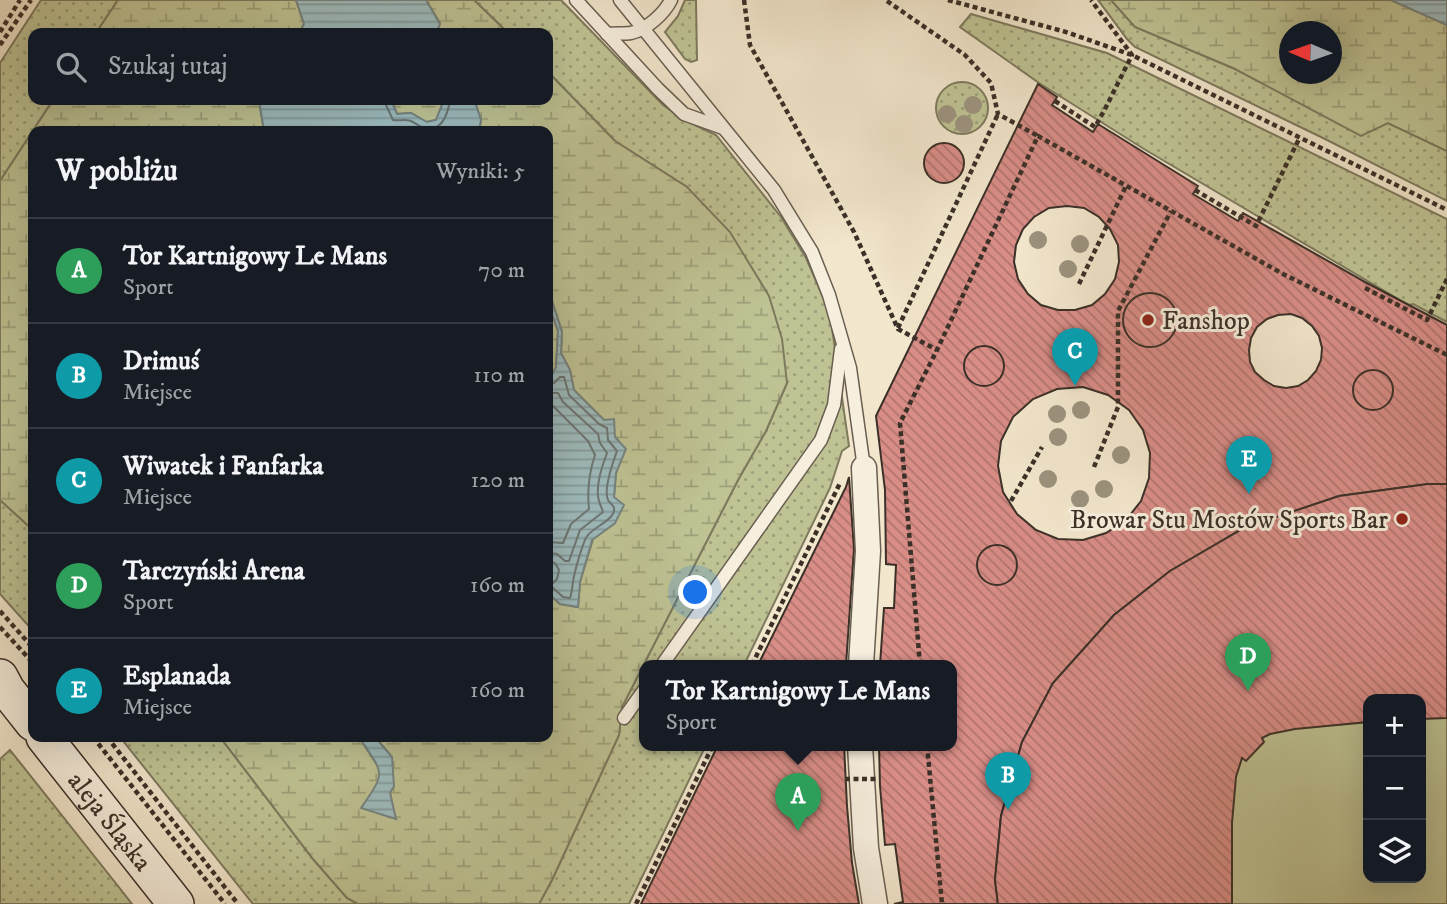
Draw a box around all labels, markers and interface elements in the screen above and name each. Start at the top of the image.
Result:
north arrow [1279,21,1342,84]
search box [28,28,553,105]
icon: search [52,48,90,86]
text: Szukaj tutaj [108,50,228,83]
text: W pobliżu [56,153,178,190]
text: Wyniki: 5 [436,157,525,186]
text: Tor Kartnigowy Le Mans [123,240,387,273]
text: A [72,256,86,285]
text: 70 m [478,256,525,285]
text: Sport [123,273,174,302]
place label: Fanshop [1162,305,1250,338]
marker: Fanshop [1140,312,1156,328]
pin: C [1052,328,1098,386]
text: Drimuś [123,345,199,378]
text: B [72,361,86,390]
text: 110 m [474,361,525,390]
text: Miejsce [123,378,192,407]
pin: E [1226,436,1272,494]
text: Wiwatek i Fanfarka [123,450,324,483]
text: C [71,466,87,495]
text: 120 m [471,466,525,495]
text: Miejsce [123,483,192,512]
place label: Browar Stu Mostów Sports Bar [1070,504,1388,537]
marker: Browar Stu Mostów Sports Bar [1394,511,1410,527]
text: Tarczyński Arena [123,555,305,588]
text: D [70,571,88,600]
text: 160 m [470,571,525,600]
your location [678,575,712,609]
text: Sport [123,588,174,617]
pin: D [1225,633,1271,691]
text: Esplanada [123,660,231,693]
popup [639,660,957,751]
text: Tor Kartnigowy Le Mans [666,675,930,708]
text: E [71,676,87,705]
text: 160 m [470,676,525,705]
text: Miejsce [123,693,192,722]
map controls [1363,694,1426,883]
button: + [1363,694,1426,757]
text: Sport [666,708,717,737]
pin: B [985,752,1031,810]
button: − [1363,757,1426,820]
street label: aleja Śląska [60,766,159,878]
pin: A [775,773,821,831]
button: layers [1363,820,1426,883]

